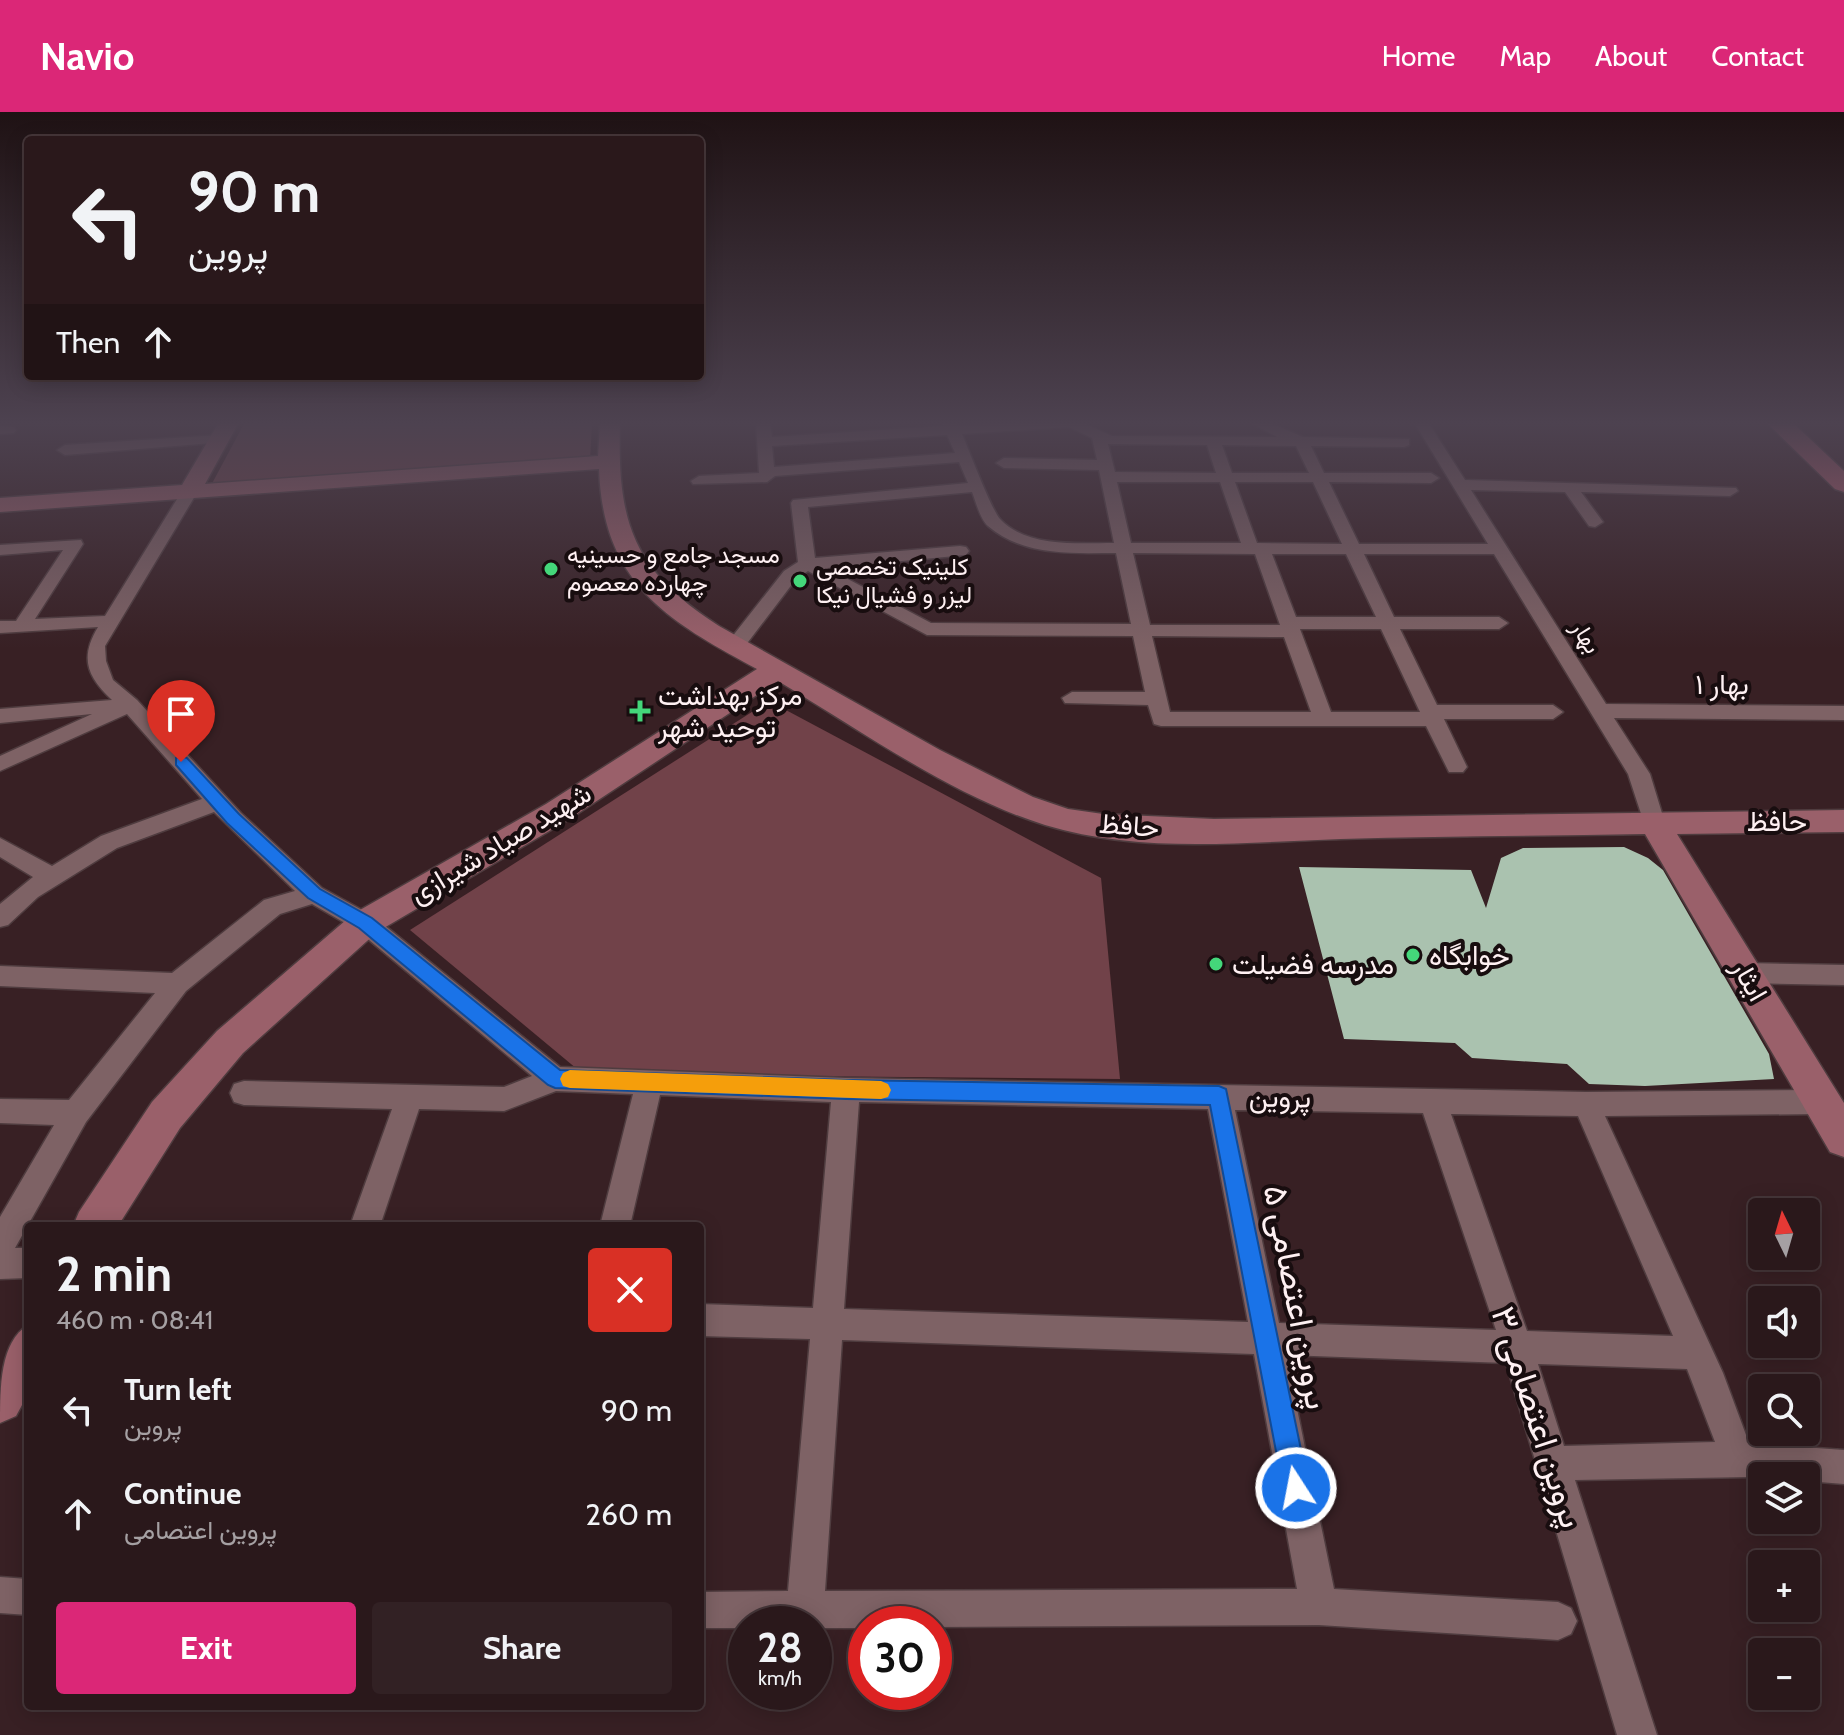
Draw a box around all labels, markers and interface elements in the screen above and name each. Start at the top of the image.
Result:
text: Navio [40,33,134,80]
text: Home [1382,39,1455,73]
text: Map [1499,39,1551,73]
text: About [1595,39,1667,73]
text: Contact [1711,39,1804,73]
text: 90 m [188,158,320,226]
icon: left [56,168,160,272]
text: پروین [188,228,268,272]
icon: ahead [136,320,180,364]
text: Then [56,324,120,361]
place label: مسجد جامع و حسینیه چهارده معصوم [567,540,780,599]
place label: کلینیک تخصصی لیزر و فشیال نیکا [816,552,972,610]
marker: مسجد جامع و حسینیه چهارده معصوم [542,560,560,578]
marker: کلینیک تخصصی لیزر و فشیال نیکا [791,572,809,590]
street label: بهار [1564,614,1608,659]
street label: بهار ۱ [1695,667,1749,702]
place label: مرکز بهداشت توحید شهر [657,678,802,745]
pin [147,680,215,762]
icon: arrive [159,692,203,736]
marker: مرکز بهداشت توحید شهر [629,700,651,722]
street label: شهید صیاد شیرازی [403,775,598,911]
street label: حافظ [1747,804,1807,838]
street label: حافظ [1098,806,1160,844]
place label: خوابگاه [1429,938,1510,973]
marker: خوابگاه [1404,946,1422,964]
place label: مدرسه فضیلت [1232,947,1394,982]
street label: ایثار [1723,952,1775,1008]
marker: مدرسه فضیلت [1207,955,1225,973]
street label: پروین [1248,1079,1311,1117]
street label: پروین اعتصامی ۵ [1253,1181,1339,1413]
north arrow [1748,1198,1820,1270]
map controls [1748,1198,1820,1710]
text: 2 min [56,1245,172,1303]
button: close [588,1248,672,1332]
button: sound [1748,1286,1820,1358]
street label: پروین اعتصامی ۳ [1481,1301,1594,1534]
text: 460 m · 08:41 [56,1304,213,1336]
text: Turn left [124,1371,232,1408]
button: search [1748,1374,1820,1446]
icon: left [56,1388,100,1432]
text: 90 m [601,1392,672,1429]
text: پروین [124,1410,182,1442]
position arrow [1254,1446,1338,1530]
button: layers [1748,1462,1820,1534]
text: Continue [124,1475,241,1512]
icon: ahead [56,1492,100,1536]
text: 260 m [585,1496,672,1533]
text: پروین اعتصامی [124,1514,277,1546]
button: + [1748,1550,1820,1622]
button: Exit [56,1602,356,1694]
button: Share [372,1602,672,1694]
speed limit sign: 30 [848,1606,952,1710]
text: 28 [757,1623,803,1672]
button: − [1748,1638,1820,1710]
text: km/h [758,1666,802,1690]

